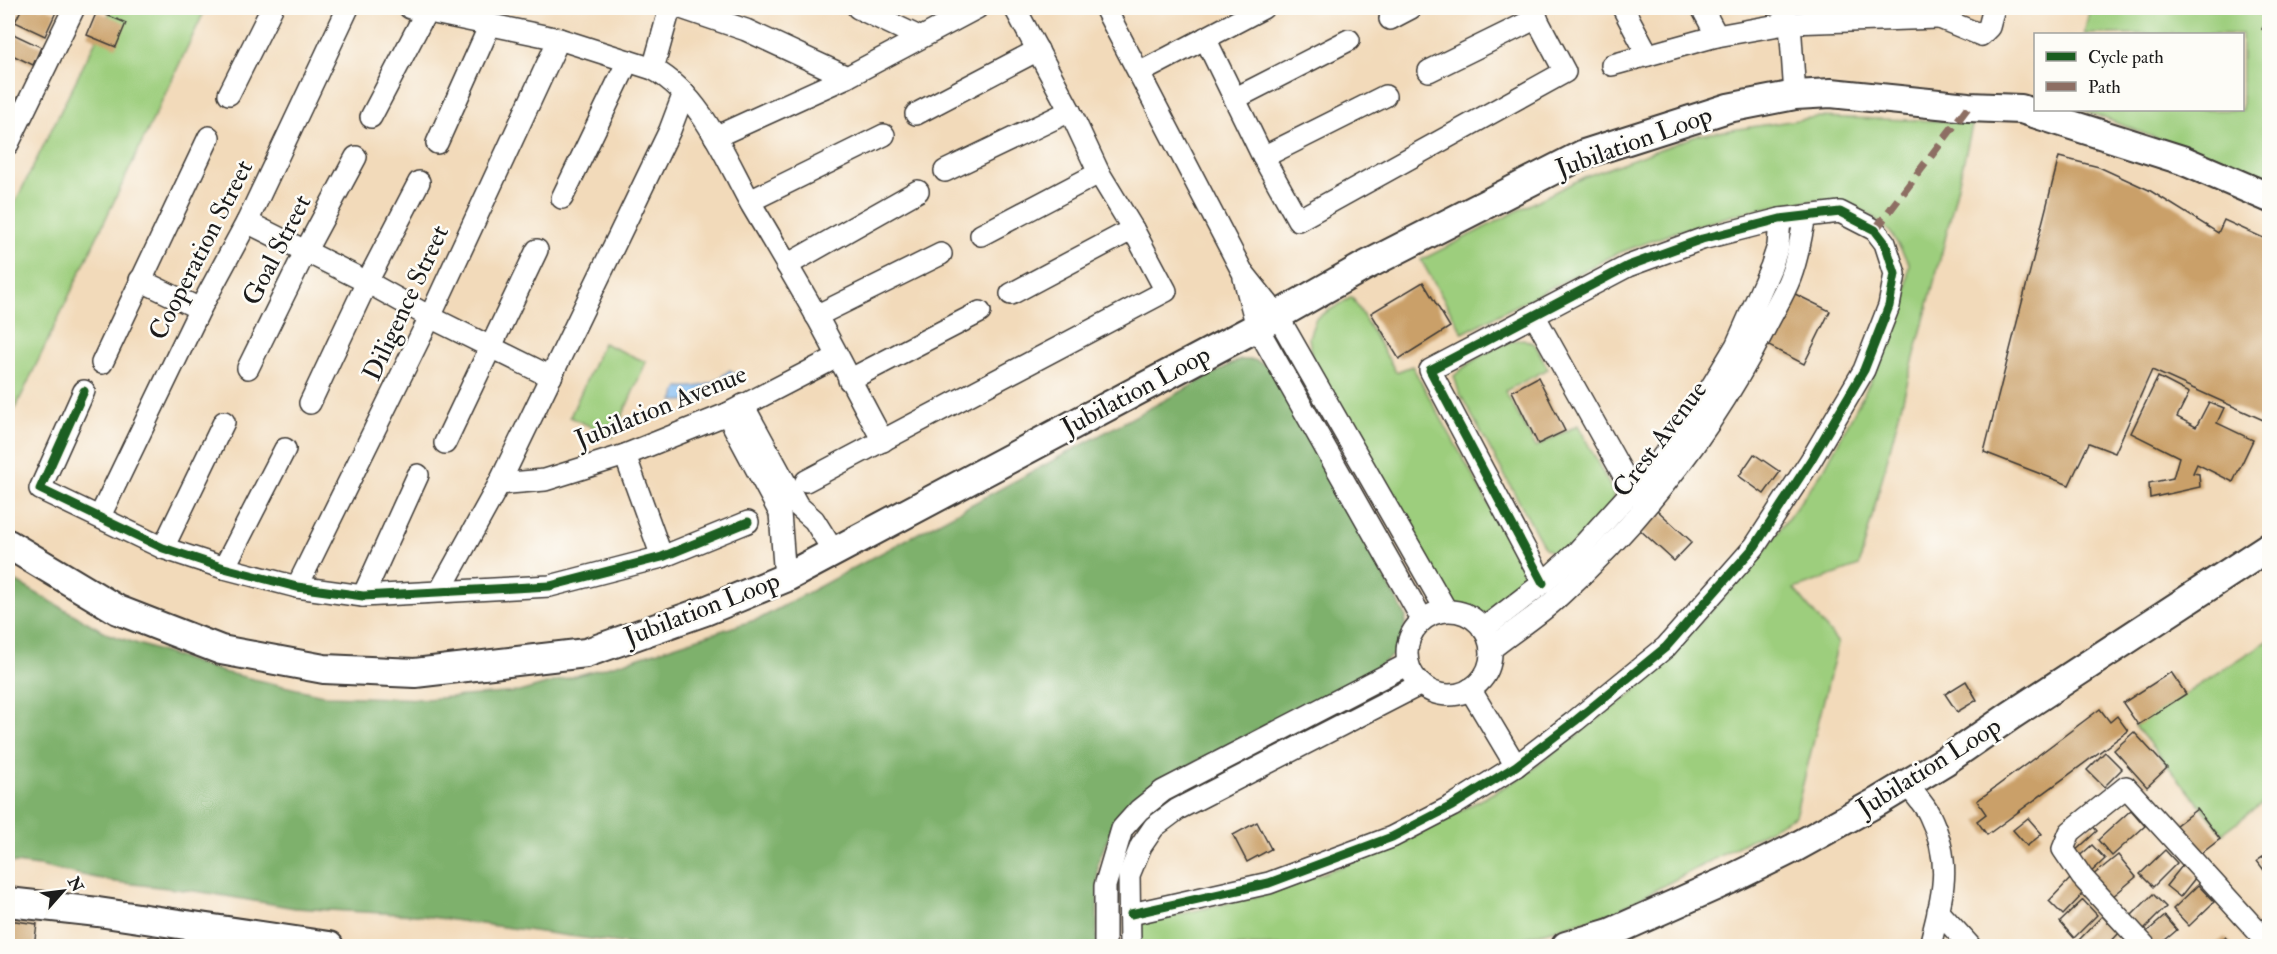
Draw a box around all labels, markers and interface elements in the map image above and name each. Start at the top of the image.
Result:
legend [2034,33,2244,111]
text: Cycle path [2088,46,2164,69]
text: Path [2088,76,2121,99]
street label: Jubilation Loop [1551,99,1717,186]
street label: Cooperation Street [142,155,261,346]
street label: Goal Street [236,189,318,311]
street label: Diligence Street [356,220,456,386]
street label: Jubilation Loop [1055,338,1216,445]
street label: Jubilation Avenue [570,358,752,456]
street label: Crest Avenue [1606,374,1714,503]
street label: Jubilation Loop [619,565,785,655]
street label: Jubilation Loop [1850,710,2008,825]
north arrow [33,861,93,921]
text: N [63,873,88,896]

